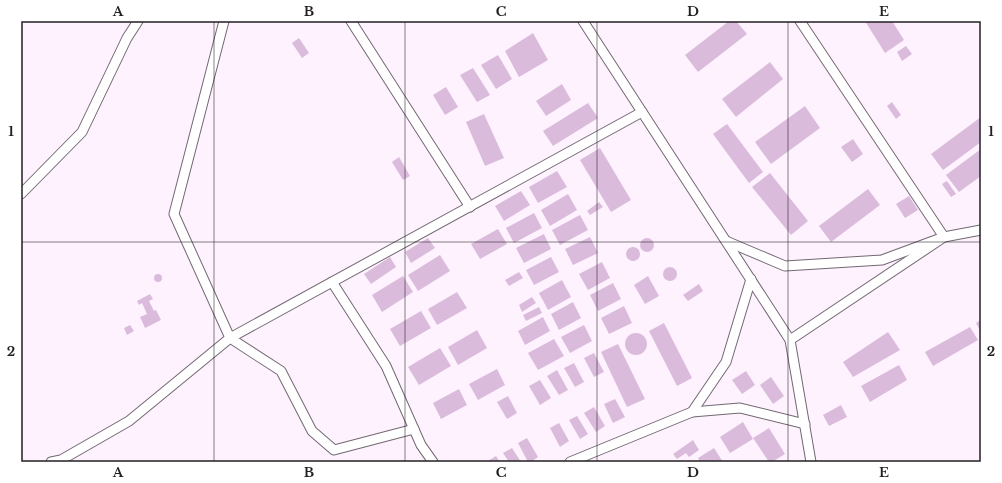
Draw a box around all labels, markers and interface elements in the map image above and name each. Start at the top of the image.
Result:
text: A [112,3,124,20]
text: B [304,3,314,20]
text: C [496,3,507,20]
text: D [687,3,699,20]
text: E [879,3,889,20]
text: 1 [8,123,14,140]
text: 1 [988,123,994,140]
text: 2 [7,343,15,360]
text: 2 [987,343,995,360]
text: A [112,464,124,481]
text: B [304,464,314,481]
text: C [496,464,507,481]
text: D [687,464,699,481]
text: E [879,464,889,481]

